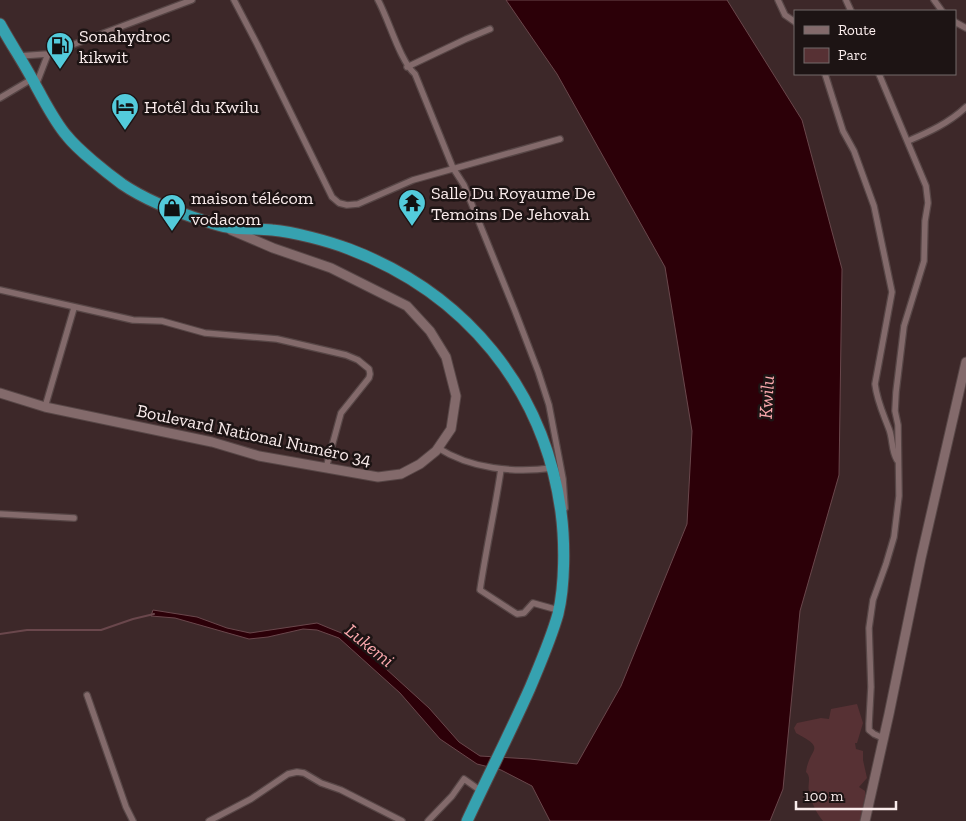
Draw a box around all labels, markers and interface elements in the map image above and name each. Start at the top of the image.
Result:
legend [794,10,956,75]
text: Route [838,21,876,39]
place label: Sonahydroc kikwit [79,25,170,68]
fuel station icon: Sonahydroc kikwit [45,31,75,70]
text: Parc [838,46,867,64]
hotel icon: Hotêl du Kwilu [110,92,140,131]
place label: Hotêl du Kwilu [144,96,259,118]
place label: Salle Du Royaume De Temoins De Jehovah [431,182,595,225]
place label: maison télécom vodacom [191,187,314,230]
temple icon: Salle Du Royaume De Temoins De Jehovah [397,188,427,227]
shop icon: maison télécom vodacom [157,193,187,232]
water label: Kwilu [754,375,779,419]
street label: Boulevard National Numéro 34 [135,399,374,471]
water label: Lukemi [341,619,399,672]
scale bar [796,778,896,810]
text: 100 m [804,787,843,805]

